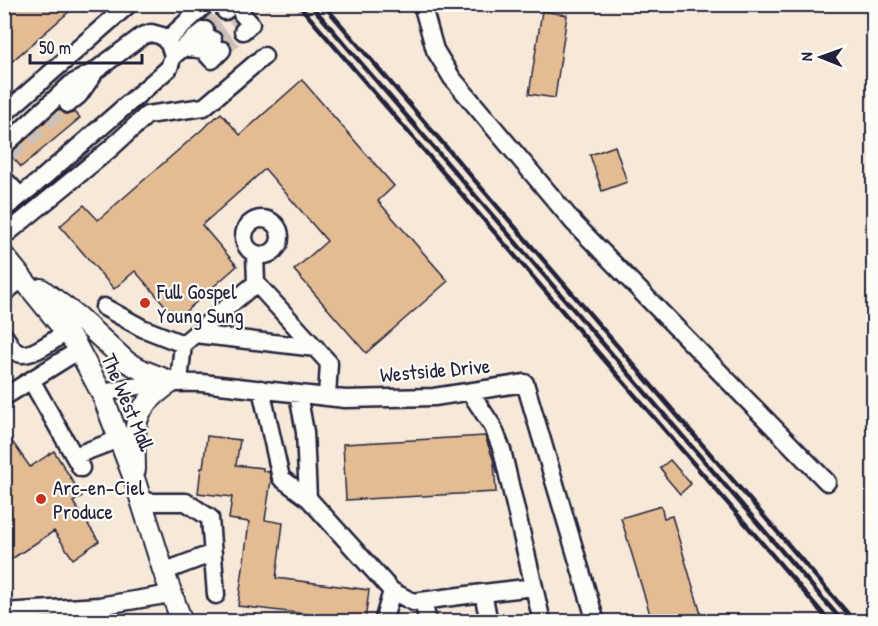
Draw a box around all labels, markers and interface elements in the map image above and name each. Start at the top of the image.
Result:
scale bar [30,27,142,65]
north arrow [791,27,851,87]
text: 50 m [39,35,71,60]
text: N [795,52,817,61]
place label: Full Gospel Young Sung [156,277,244,330]
marker: Full Gospel Young Sung [138,296,152,310]
street label: The West Mall [95,349,162,456]
street label: Westside Drive [379,351,491,389]
place label: Arc-en-Ciel Produce [53,473,145,526]
marker: Arc-en-Ciel Produce [34,492,48,506]

